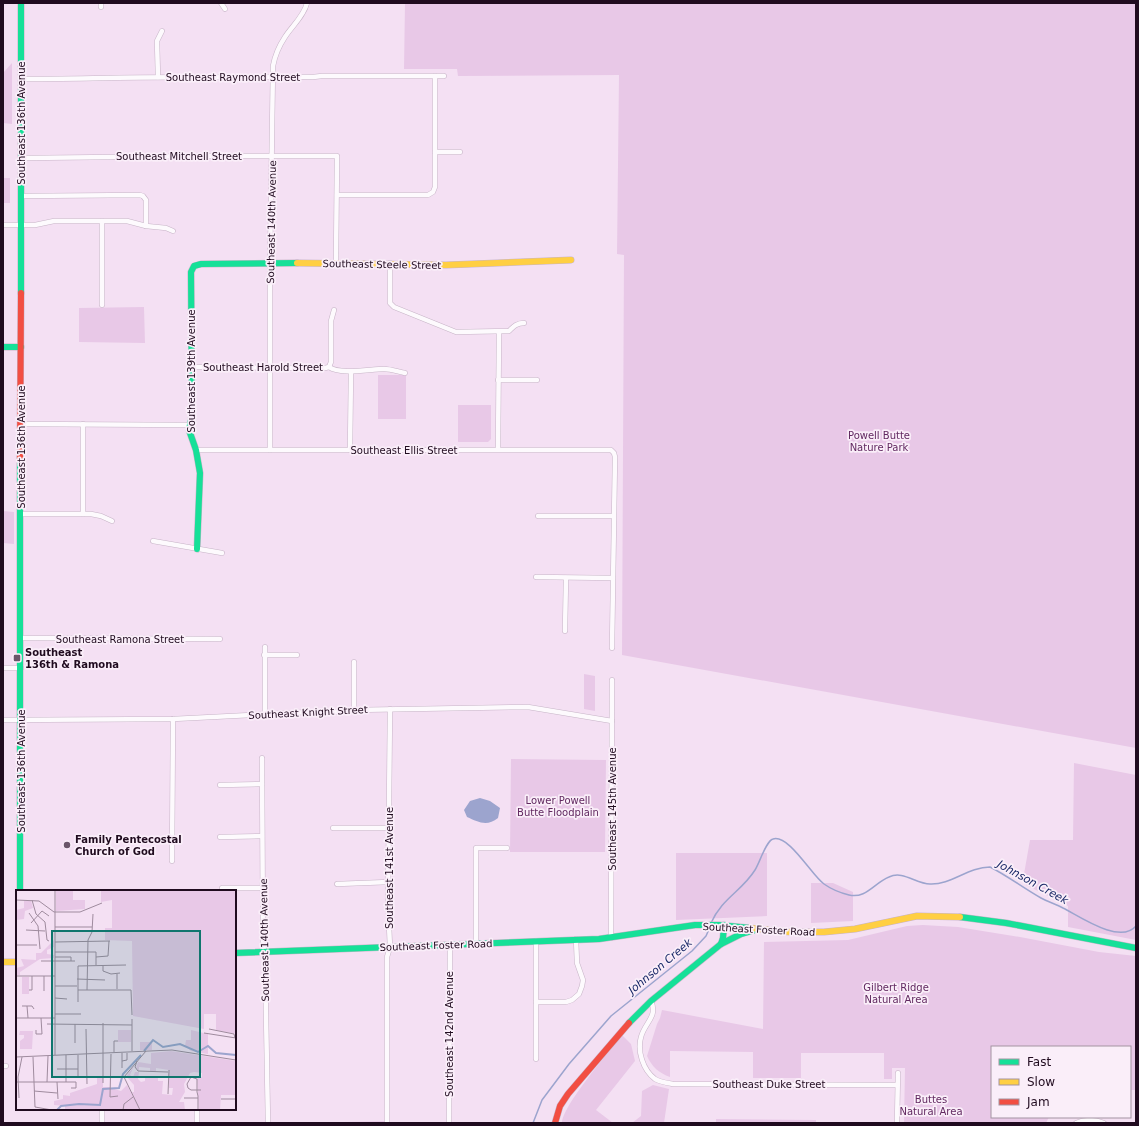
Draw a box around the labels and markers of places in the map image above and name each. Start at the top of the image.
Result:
place label: Southeast 136th & Ramona [25,647,119,670]
marker: Southeast 136th & Ramona [12,653,22,663]
place label: Family Pentecostal Church of God [75,834,182,857]
marker: Family Pentecostal Church of God [62,840,72,850]

